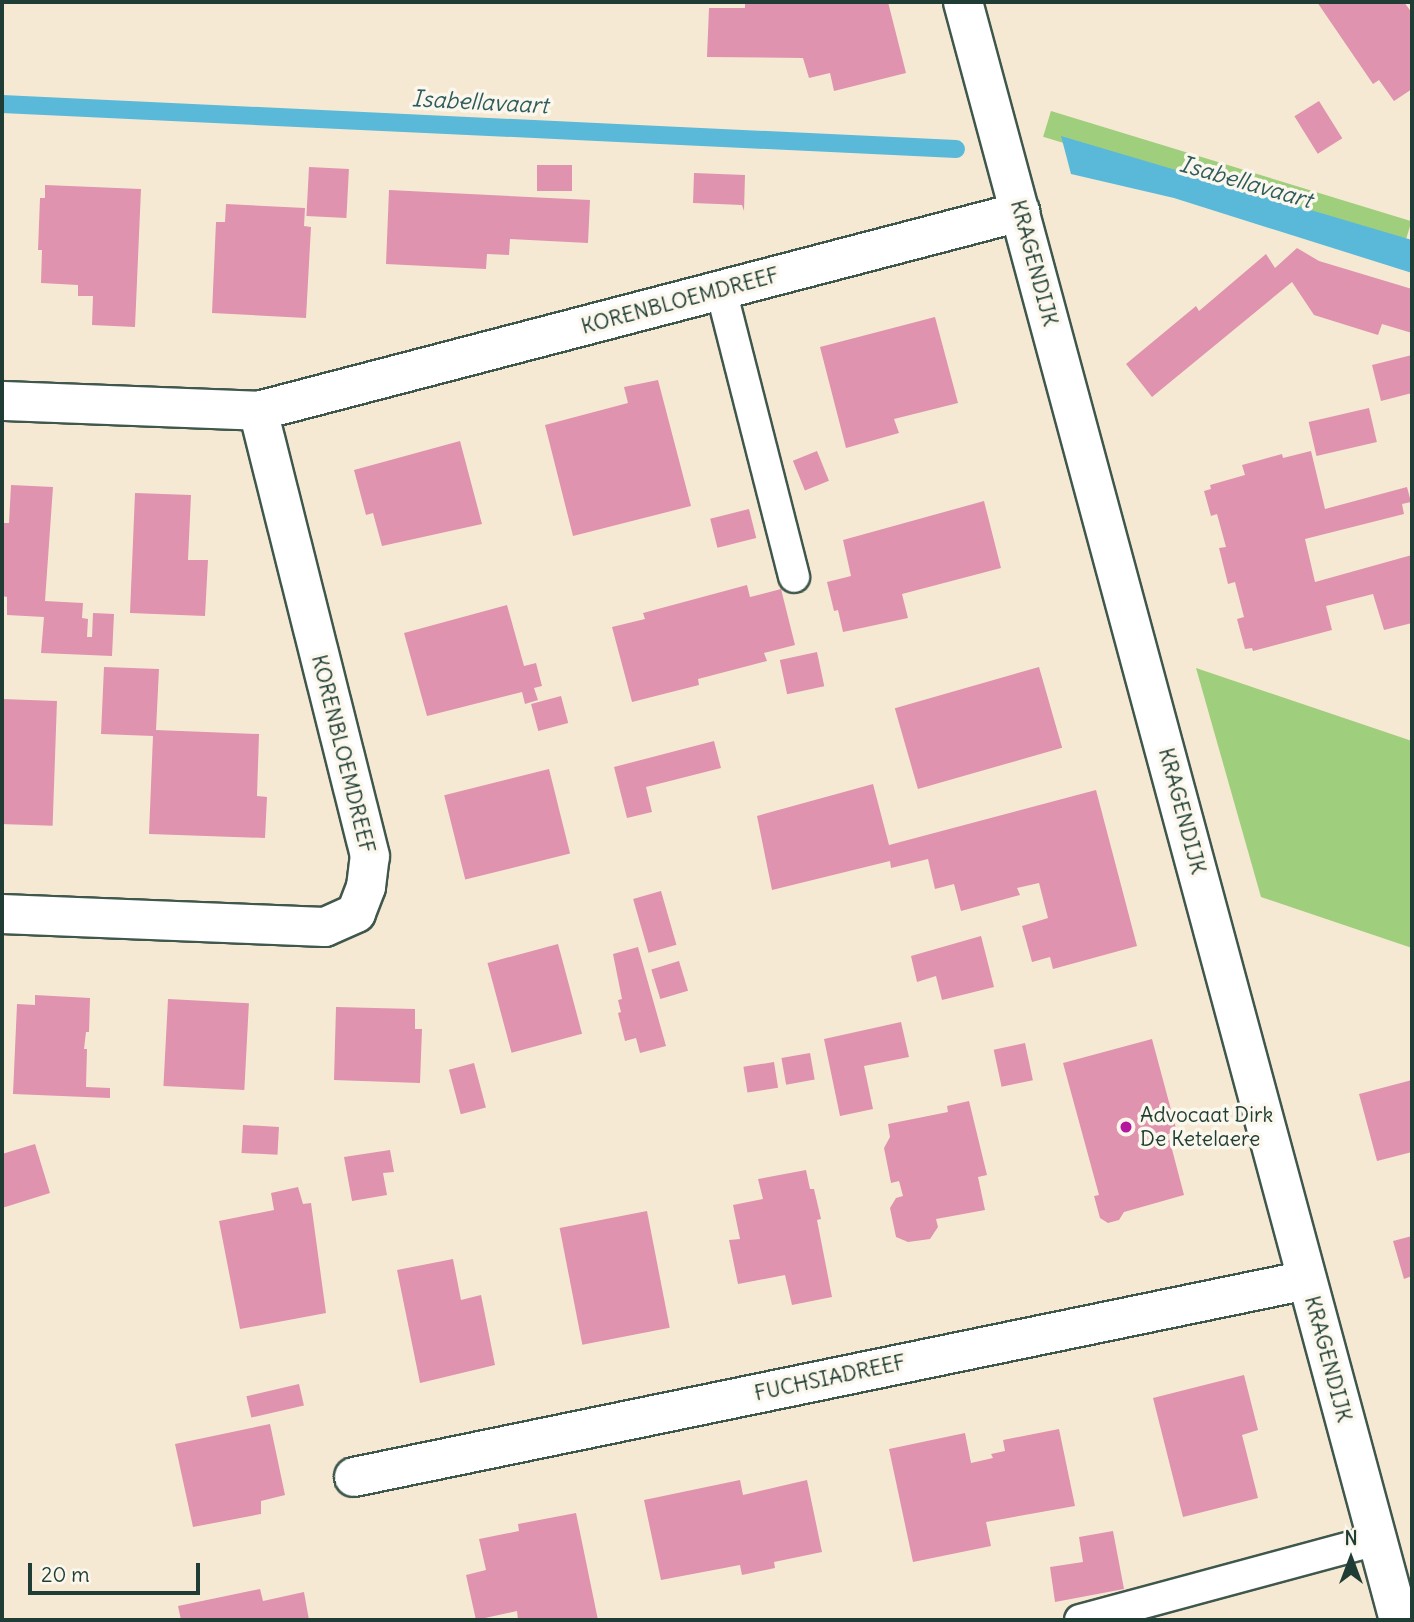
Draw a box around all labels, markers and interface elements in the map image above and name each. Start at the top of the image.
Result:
water label: Isabellavaart [411,85,549,119]
water label: Isabellavaart [1177,150,1315,214]
street label: KRAGENDIJK [1005,197,1063,329]
street label: KORENBLOEMDREEF [578,262,782,340]
street label: KORENBLOEMDREEF [306,652,380,856]
street label: KRAGENDIJK [1153,745,1211,877]
place label: Advocaat Dirk De Ketelaere [1140,1102,1273,1152]
marker: Advocaat Dirk De Ketelaere [1118,1119,1134,1135]
street label: KRAGENDIJK [1299,1293,1357,1425]
street label: FUCHSIADREEF [752,1350,908,1406]
north arrow [1316,1524,1386,1594]
text: N [1344,1526,1358,1550]
scale bar [32,1548,203,1592]
text: 20 m [41,1561,90,1588]

